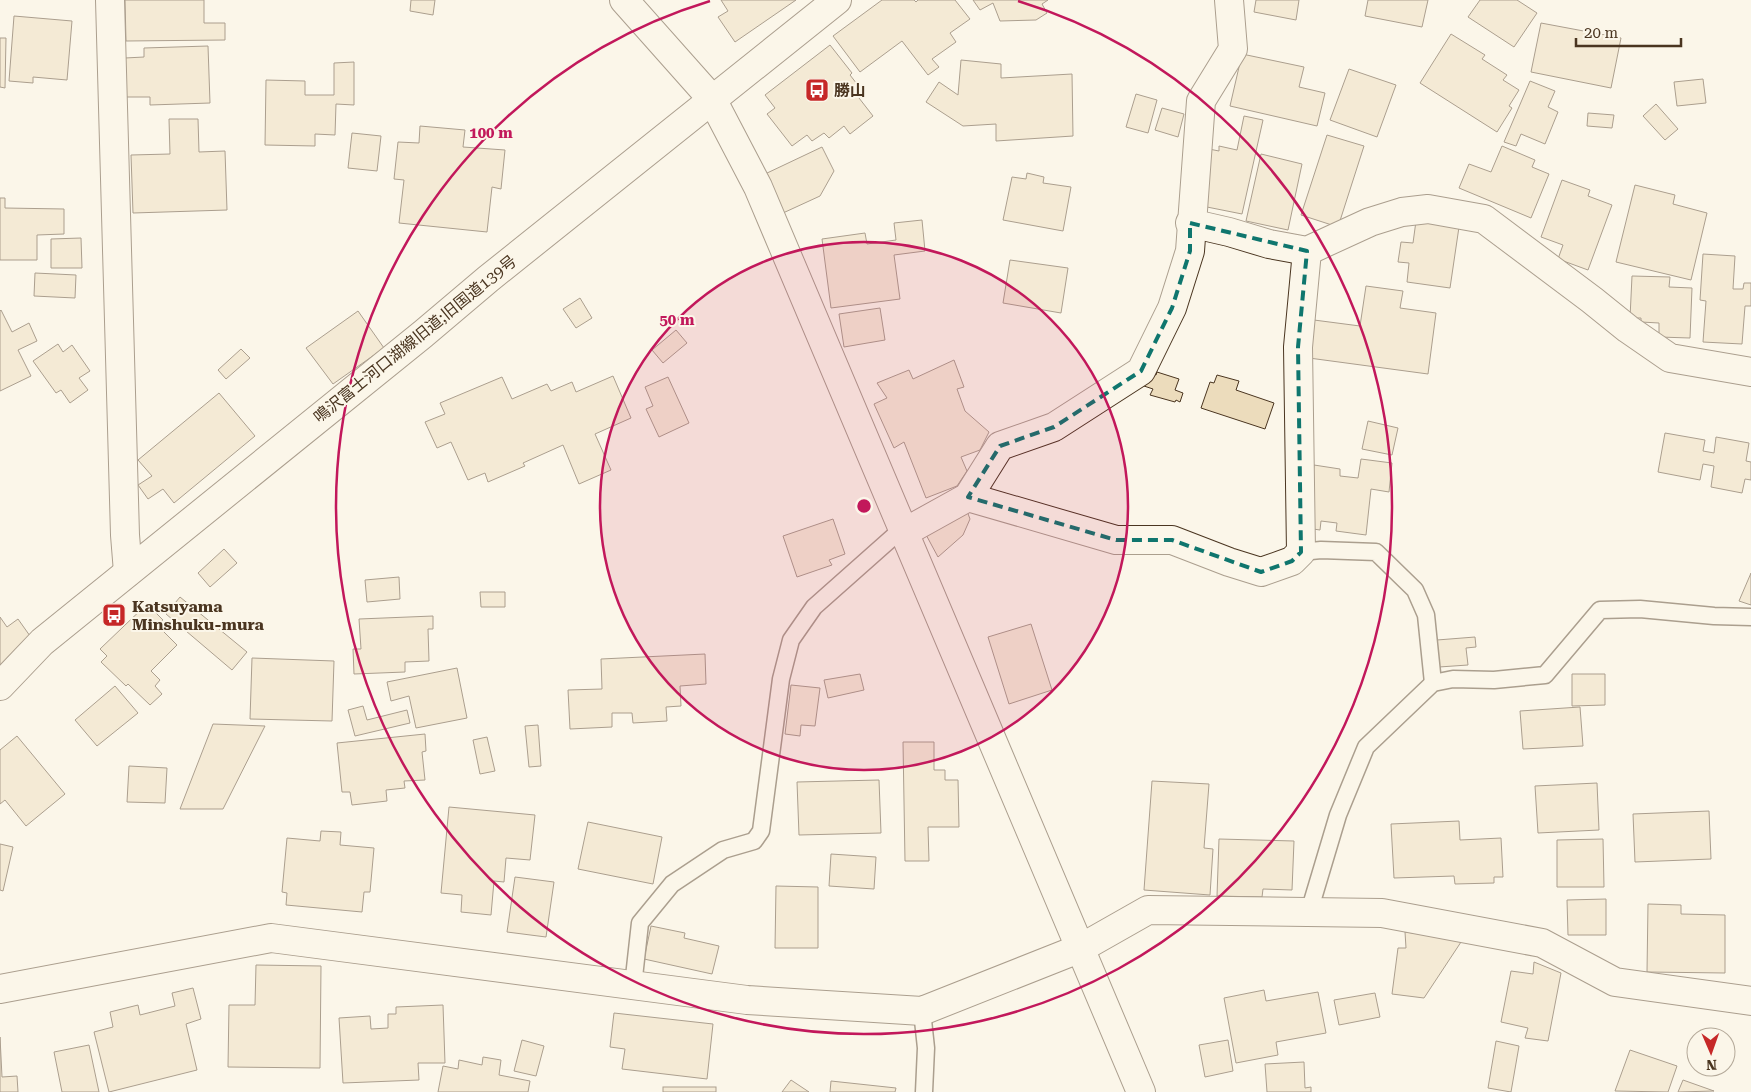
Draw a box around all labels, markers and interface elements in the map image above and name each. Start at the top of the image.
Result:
scale bar [1576,15,1681,47]
text: 20 m [1584,24,1619,42]
bus stop icon: 勝山 [804,77,830,103]
place label: 勝山 [834,81,866,100]
text: 100 m [469,124,513,142]
street label: 鳴沢富士河口湖線旧道;旧国道139号 [310,251,520,427]
text: 50 m [659,311,695,329]
centre of rings [855,497,873,515]
place label: Katsuyama Minshuku-mura [132,597,265,634]
bus stop icon: Katsuyama Minshuku-mura [101,602,127,628]
north arrow [1686,1027,1736,1077]
text: N [1706,1057,1717,1073]

